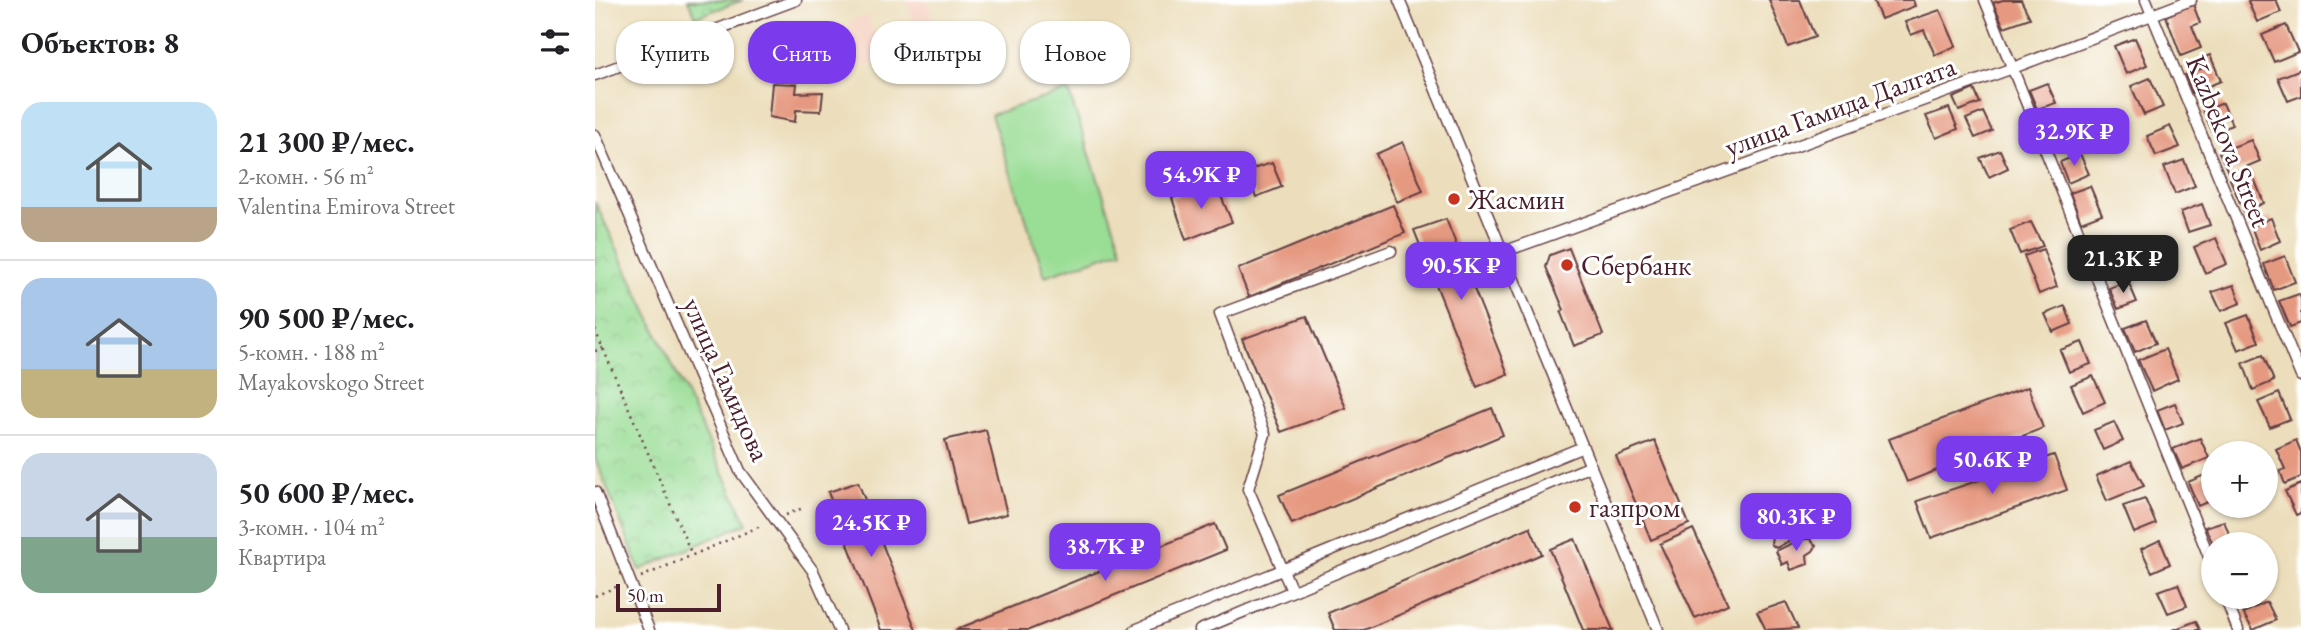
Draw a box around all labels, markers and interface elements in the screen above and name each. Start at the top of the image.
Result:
chip: Купить [616,21,734,84]
chip: Снять [748,21,856,84]
chip: Фильтры [870,21,1006,84]
chip: Новое [1020,21,1130,84]
text: Объектов: 8 [21,23,179,62]
icon: filters [536,23,574,61]
street label: улица Гамида Далгата [1719,47,1961,165]
street label: Kazbekova Street [2178,50,2280,232]
pin: 32.9K ₽ [2009,108,2139,168]
text: 32.9K ₽ [2034,116,2114,146]
text: 21 300 ₽/мес. [238,122,415,161]
icon: home [77,130,161,214]
pin: 54.9K ₽ [1136,152,1266,211]
text: 54.9K ₽ [1161,159,1241,189]
text: 2-комн. · 56 m² [238,161,374,191]
place label: Жасмин [1467,181,1565,217]
text: Valentina Emirova Street [238,191,455,221]
marker: Жасмин [1446,191,1462,207]
pin: 21.3K ₽ [2058,236,2188,295]
pin: 90.5K ₽ [1396,243,1526,302]
text: 21.3K ₽ [2083,243,2163,273]
place label: Сбербанк [1581,247,1691,283]
text: 90.5K ₽ [1421,250,1501,280]
marker: Сбербанк [1559,257,1575,273]
street label: улица Гамидова [675,292,779,467]
text: 90 500 ₽/мес. [238,298,415,337]
icon: home [77,306,161,390]
text: 5-комн. · 188 m² [238,337,385,367]
text: Mayakovskogo Street [238,367,424,397]
pin: 50.6K ₽ [1927,436,2057,496]
map controls [2201,441,2278,609]
button: + [2201,441,2278,518]
text: 50.6K ₽ [1952,444,2032,474]
text: 50 600 ₽/мес. [238,473,415,512]
icon: home [77,481,161,565]
place label: газпром [1589,489,1681,525]
pin: 80.3K ₽ [1731,494,1861,553]
marker: газпром [1567,499,1583,515]
pin: 24.5K ₽ [806,500,936,559]
text: 80.3K ₽ [1756,501,1836,531]
text: 24.5K ₽ [831,507,911,537]
text: 3-комн. · 104 m² [238,512,385,542]
pin: 38.7K ₽ [1040,524,1170,583]
text: 38.7K ₽ [1065,531,1145,561]
button: − [2201,532,2278,609]
text: Квартира [238,542,326,572]
scale bar [616,581,721,613]
text: 50 m [627,583,664,608]

